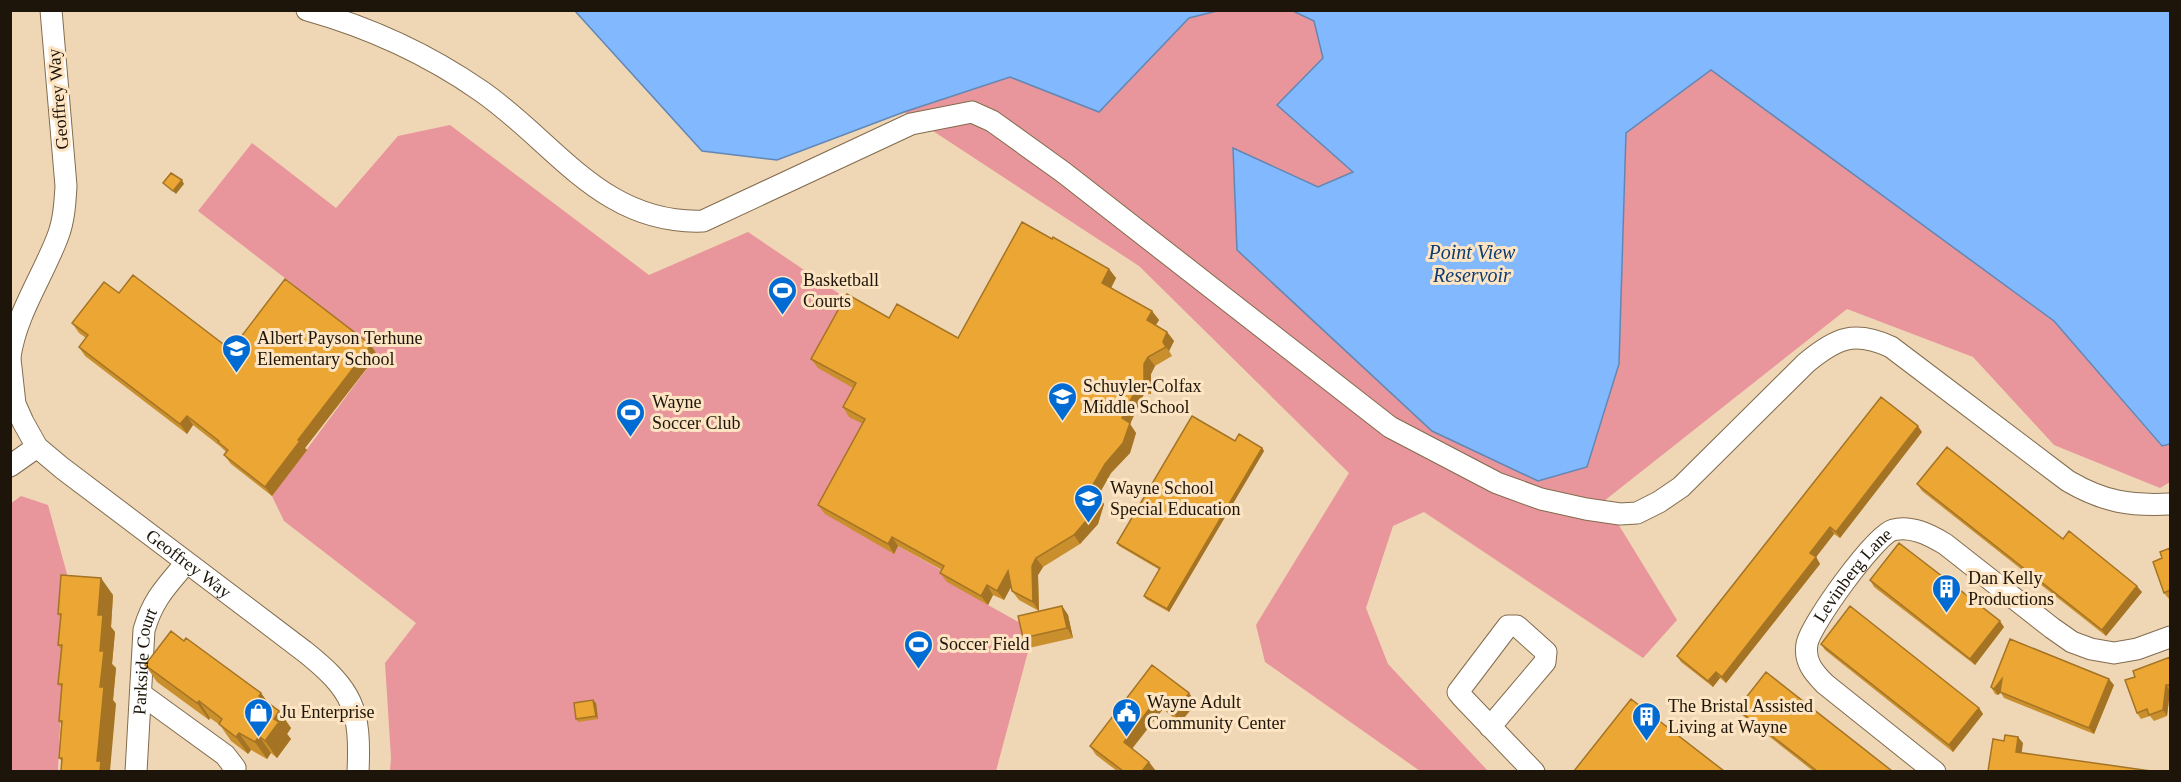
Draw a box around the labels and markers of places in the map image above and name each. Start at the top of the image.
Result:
place label: Basketball Courts [803,270,879,311]
sports icon: Basketball Courts [766,274,798,316]
place label: Albert Payson Terhune Elementary School [257,328,422,369]
school or university icon: Albert Payson Terhune Elementary School [220,332,252,374]
place label: Schuyler-Colfax Middle School [1083,376,1202,417]
school or university icon: Schuyler-Colfax Middle School [1046,380,1078,422]
place label: Wayne Soccer Club [652,392,740,433]
sports icon: Wayne Soccer Club [615,396,647,438]
place label: Wayne School Special Education [1110,478,1240,519]
school or university icon: Wayne School Special Education [1073,482,1105,524]
place label: Dan Kelly Productions [1968,568,2054,609]
building icon: Dan Kelly Productions [1931,572,1963,614]
sports icon: Soccer Field [902,628,934,670]
place label: Soccer Field [939,634,1029,654]
place label: Wayne Adult Community Center [1147,692,1286,733]
shop icon: Ju Enterprise [243,696,275,738]
public building icon: Wayne Adult Community Center [1110,696,1142,738]
place label: The Bristal Assisted Living at Wayne [1668,696,1813,737]
building icon: The Bristal Assisted Living at Wayne [1631,700,1663,742]
place label: Ju Enterprise [280,702,374,722]

